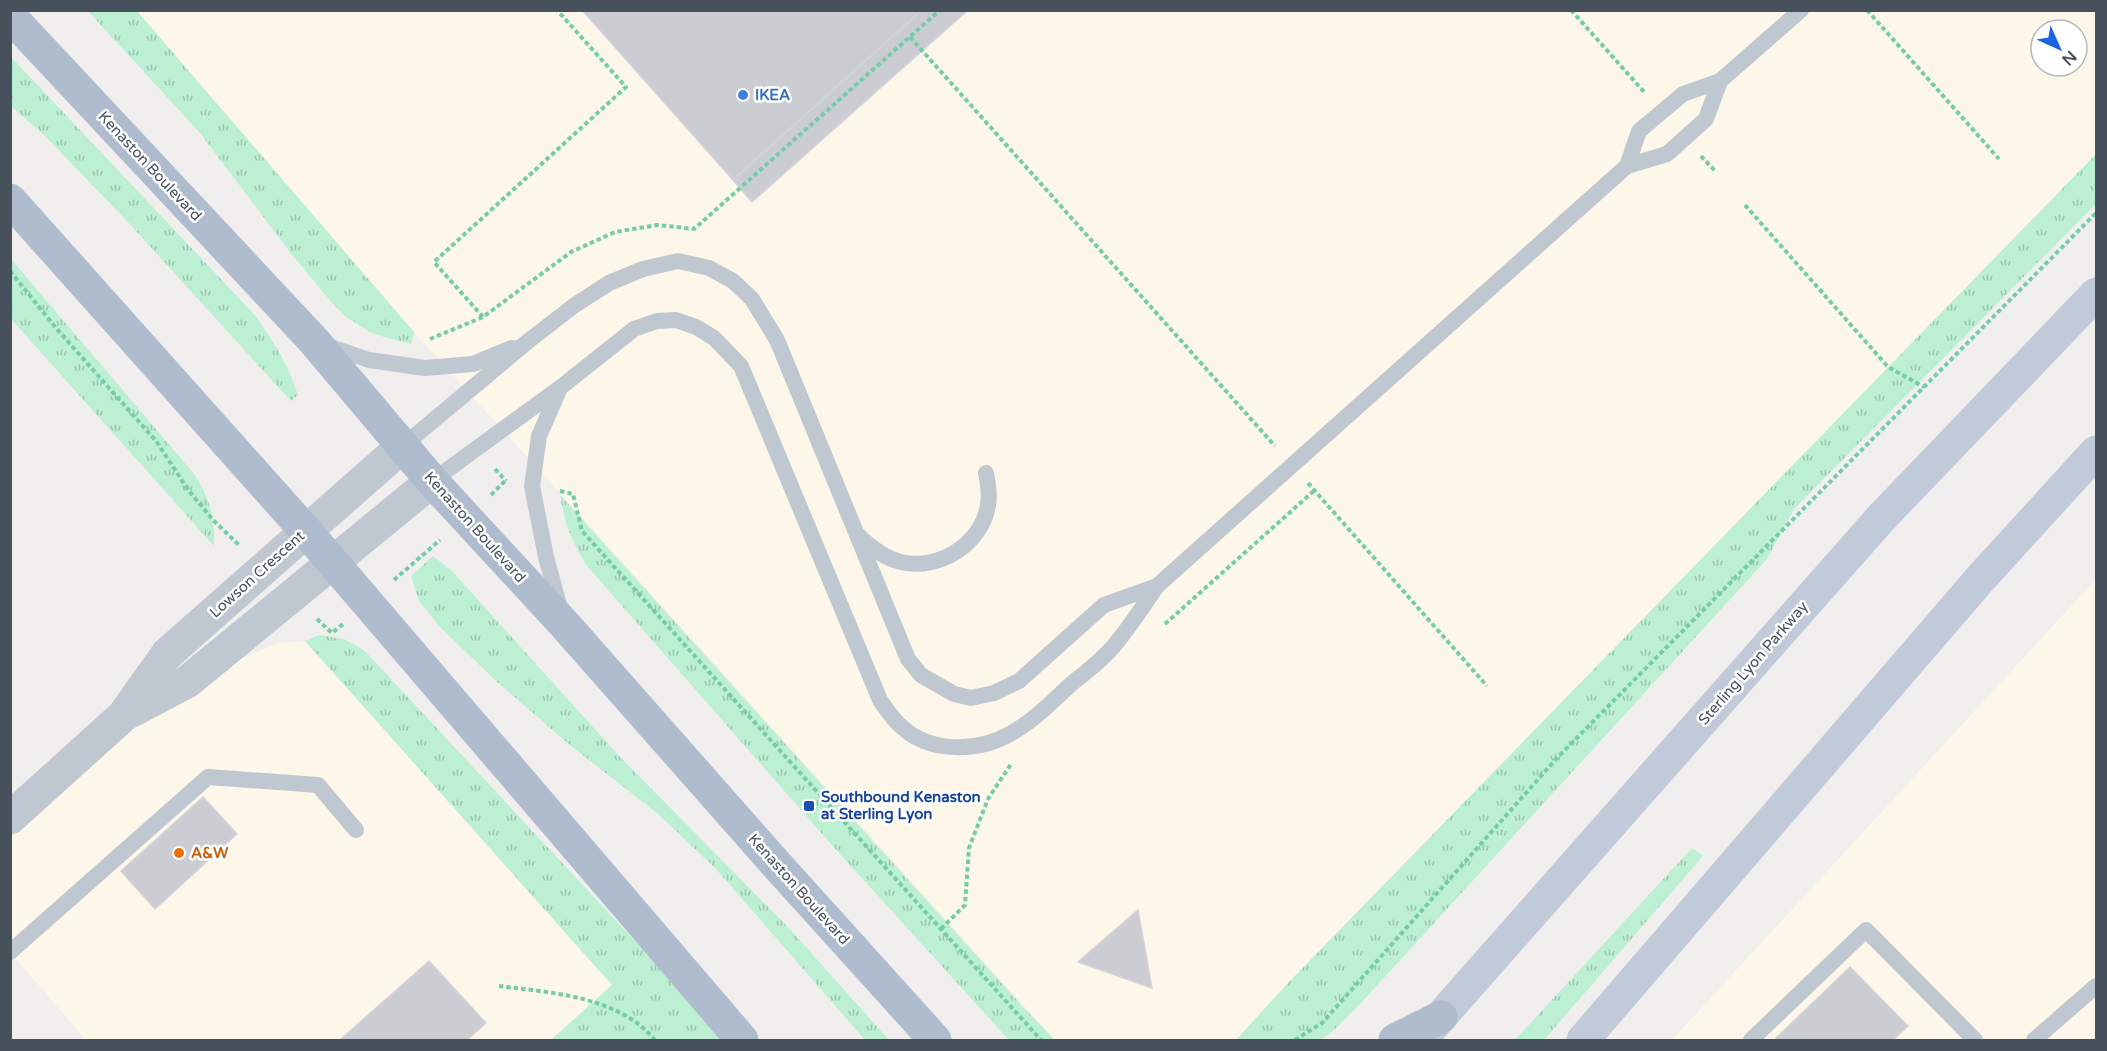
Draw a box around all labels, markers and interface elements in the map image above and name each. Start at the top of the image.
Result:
north arrow [2029,18,2089,78]
text: N [2057,46,2081,70]
place label: IKEA [755,86,790,104]
marker: IKEA [736,88,750,102]
street label: Kenaston Boulevard [95,108,205,224]
street label: Kenaston Boulevard [420,468,530,586]
street label: Lowson Crescent [206,526,308,621]
street label: Sterling Lyon Parkway [1694,598,1812,728]
place label: Southbound Kenaston at Sterling Lyon [821,788,981,824]
marker: Southbound Kenaston at Sterling Lyon [802,799,816,813]
street label: Kenaston Boulevard [744,830,854,948]
place label: A&W [191,844,229,862]
marker: A&W [172,846,186,860]

